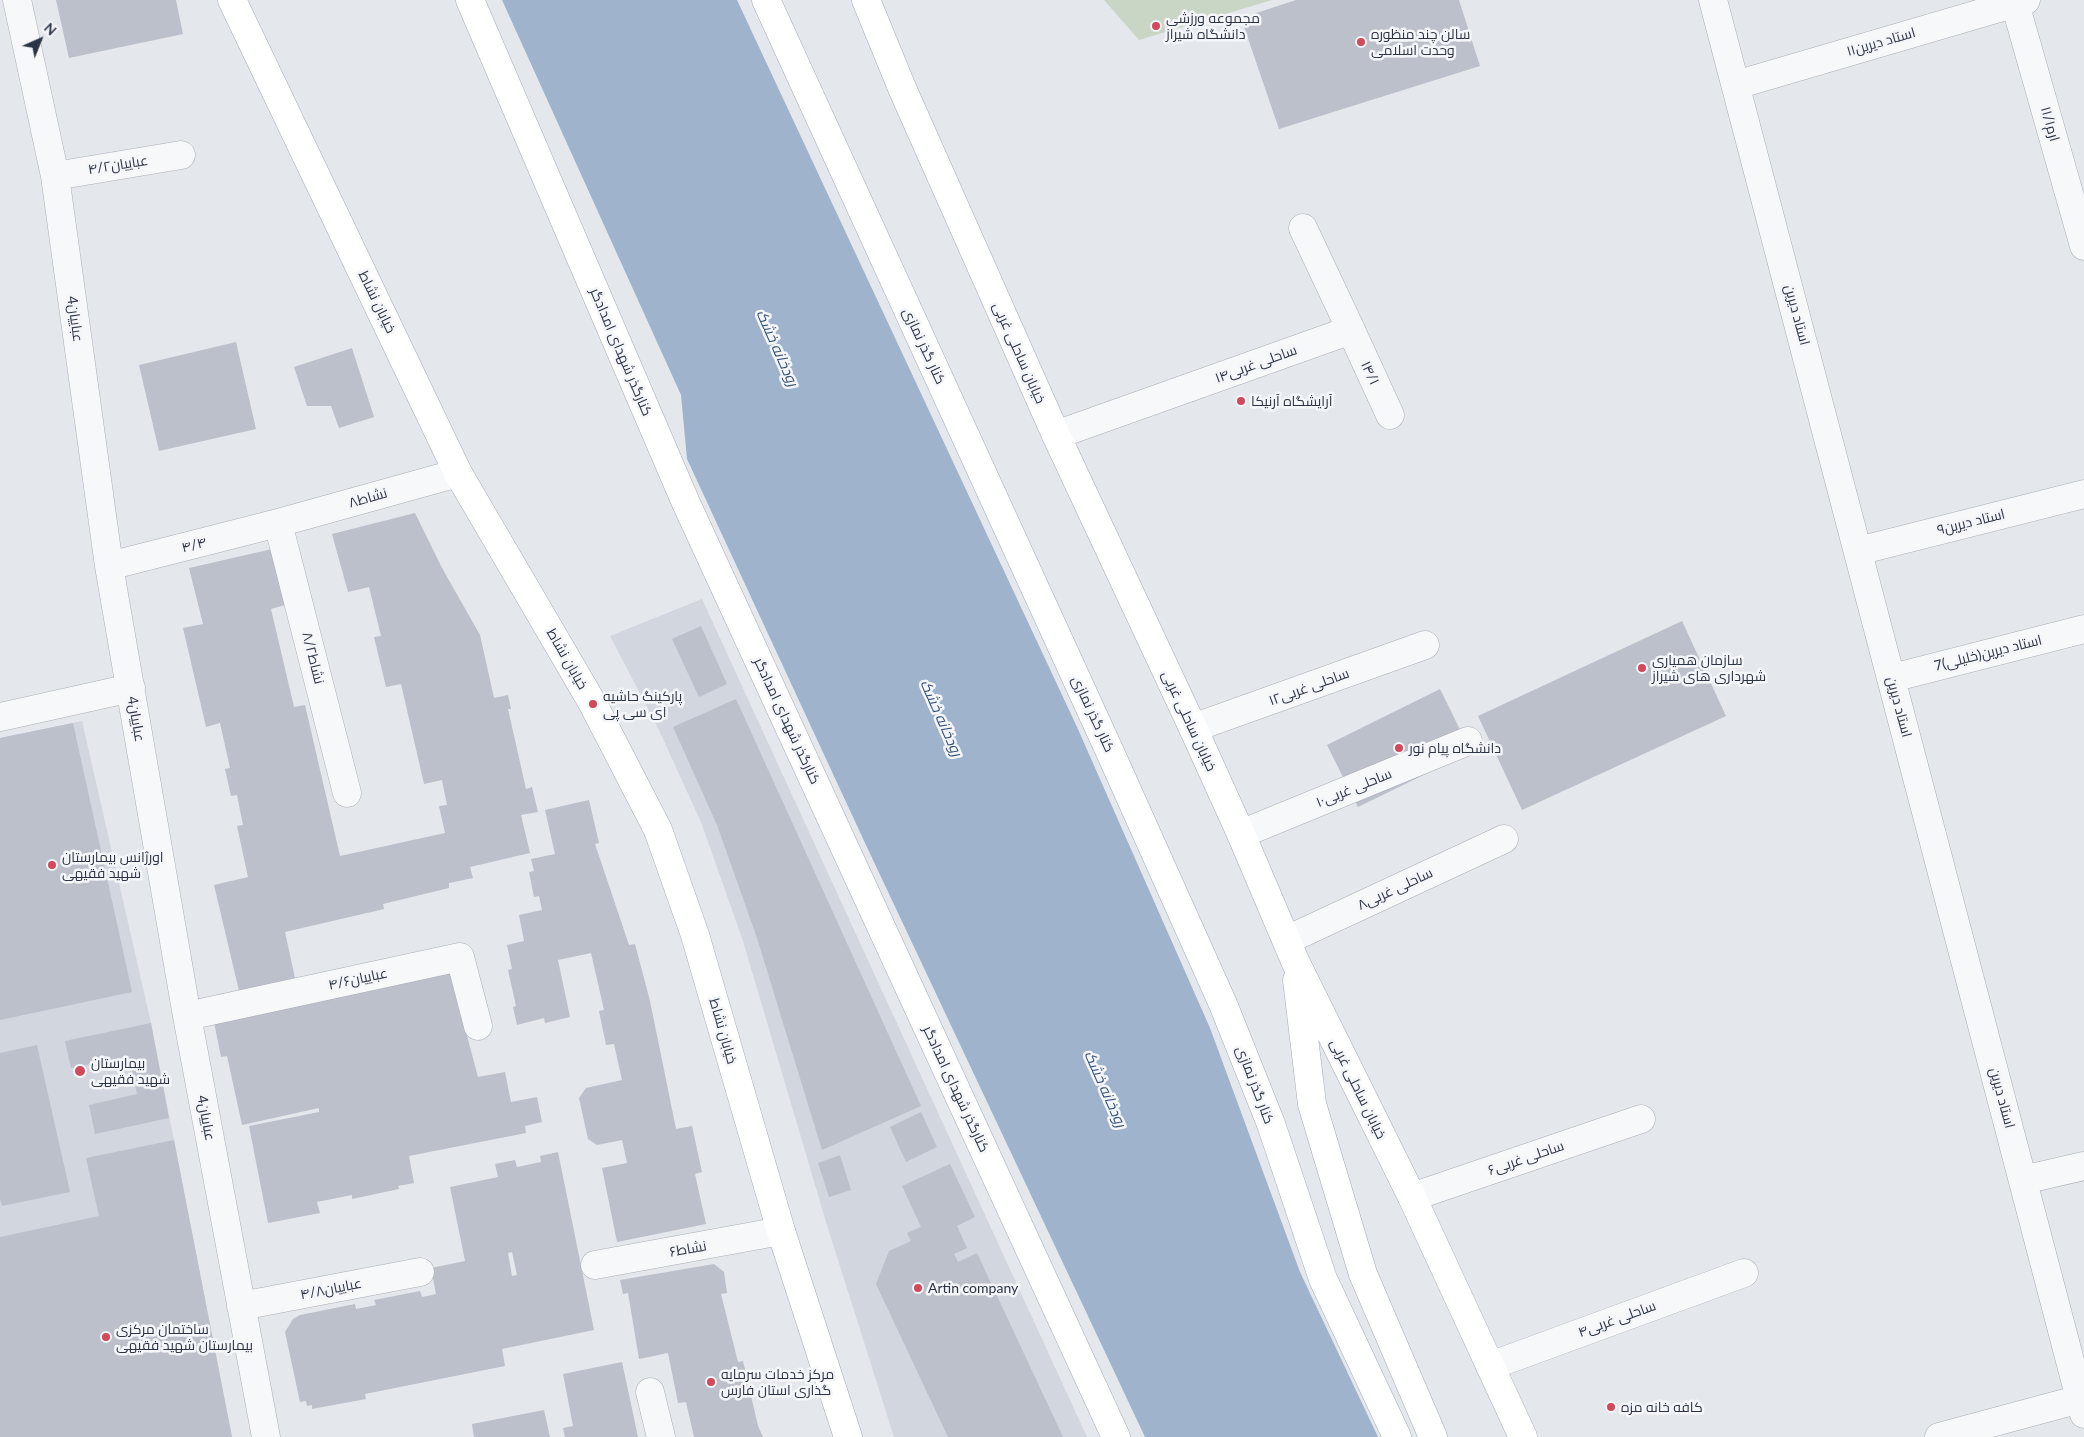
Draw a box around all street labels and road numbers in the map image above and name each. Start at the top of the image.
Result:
street label: استاد دیرین۱۱ [1845,24,1917,60]
street label: ۱۱/۱ارم [2037,105,2063,143]
street label: عباییان۴/۲ [87,152,149,178]
street label: خیابان نشاط [355,268,399,336]
street label: استاد دیرین [1781,283,1813,347]
street label: کنارگذر شهدای امدادگر [586,285,656,419]
street label: عباییان4 [63,295,87,343]
street label: خیابان ساحلی غربی [989,300,1049,406]
street label: کنار گذر نمازی [899,305,949,387]
street label: ساحلی غربی۱۴ [1213,341,1299,387]
street label: ۱۴/۱ [1357,358,1383,388]
street label: نشاط۸ [347,485,389,511]
street label: استاد دیرین۹ [1935,505,2007,539]
street label: ۴/۴ [180,534,208,556]
street label: خیابان نشاط [543,626,591,692]
street label: نشاط۸/۲ [298,630,328,686]
street label: 7استاد دیرین(خلیلی) [1932,631,2044,675]
street label: کنارگذر شهدای امدادگر [750,655,824,787]
street label: ساحلی غربی۱۲ [1267,665,1351,709]
street label: خیابان ساحلی غربی [1158,668,1220,774]
street label: کنار گذر نمازی [1068,673,1118,755]
street label: استاد دیرین [1883,675,1915,739]
street label: عباییان4 [124,695,148,743]
street label: ساحلی غربی۱۰ [1314,765,1394,811]
street label: ساحلی غربی۸ [1355,864,1435,914]
street label: عباییان۴/۶ [327,965,389,993]
street label: خیابان نشاط [706,996,740,1066]
street label: کنارگذر شهدای امدادگر [919,1023,993,1155]
street label: خیابان ساحلی غربی [1327,1036,1389,1142]
street label: کنار گذر نمازی [1232,1044,1278,1126]
street label: استاد دیرین [1986,1066,2018,1130]
street label: عباییان4 [193,1094,219,1142]
street label: ساحلی غربی۶ [1486,1137,1566,1179]
street label: نشاط۶ [668,1237,708,1261]
street label: عباییان۴/۸ [299,1275,363,1303]
street label: ساحلی غربی۴ [1576,1297,1658,1341]

